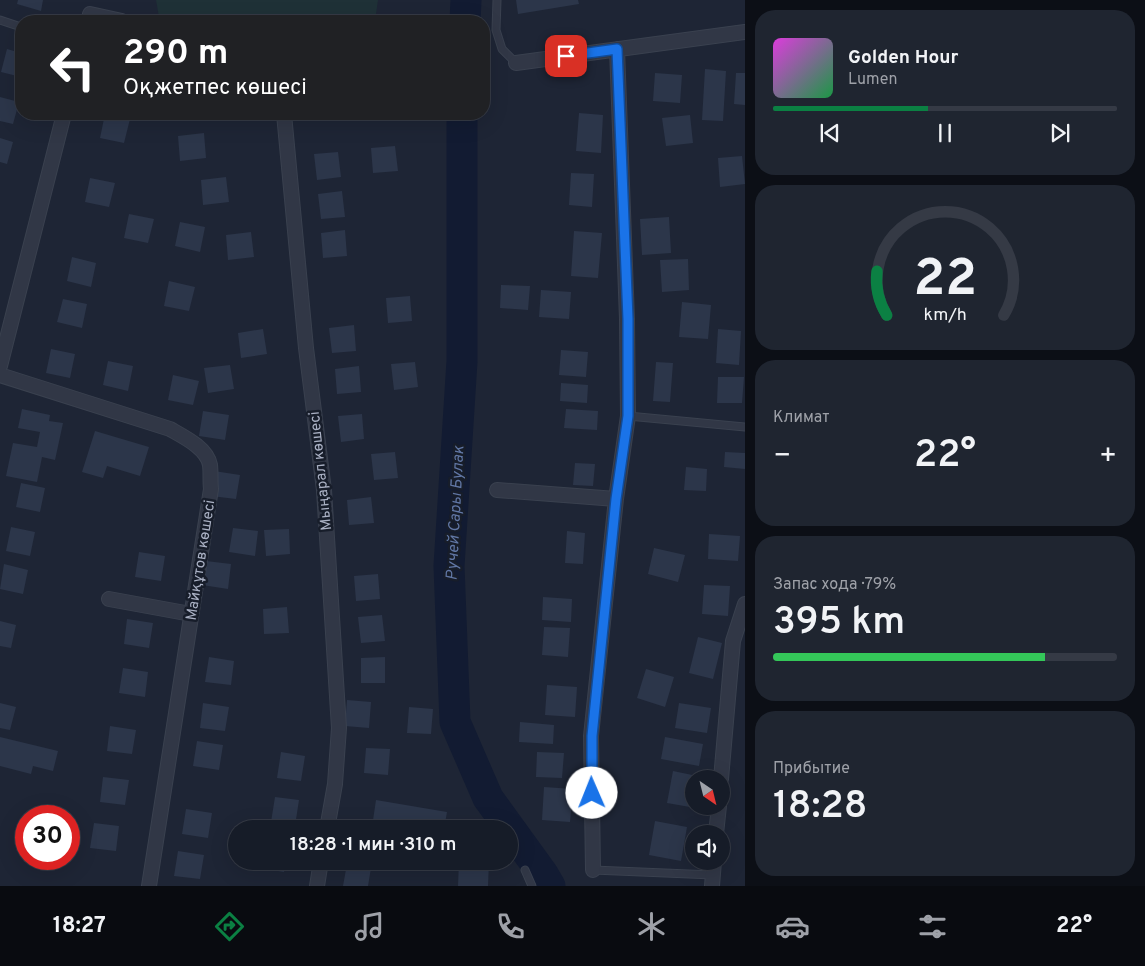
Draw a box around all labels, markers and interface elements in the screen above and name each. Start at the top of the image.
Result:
text: 290 m [123,32,228,76]
icon: left [40,35,105,100]
pin [545,35,587,77]
icon: arrive [552,42,580,70]
text: Golden Hour [848,46,959,70]
text: Lumen [848,70,898,90]
text: Оқжетпес көшесі [123,75,307,102]
icon: previous [816,119,844,147]
icon: pause [931,119,959,147]
icon: next [1046,119,1074,147]
text: 22 [913,248,977,314]
text: km/h [923,304,967,327]
text: Климат [773,408,830,428]
street label: Мыңарал көшесі [306,410,337,531]
text: 22° [914,432,976,481]
text: − [773,439,791,475]
text: + [1099,439,1117,475]
water label: Ручей Сары Булак [442,444,470,581]
street label: Майқұтов көшесі [183,499,220,622]
text: Запас хода · 79% [773,575,896,595]
text: 395 km [773,599,905,648]
text: Прибытие [773,759,850,779]
position arrow [565,766,617,818]
north arrow [685,770,730,815]
map controls [685,770,730,870]
text: 18:28 [773,783,867,832]
speed limit sign: 30 [15,805,80,870]
button: sound [685,825,730,870]
text: 18:28 · 1 мин · 310 m [290,833,456,857]
icon: directions [212,909,247,944]
icon: music [352,909,387,944]
icon: phone [493,909,528,944]
icon: climate [634,909,669,944]
icon: car [775,909,810,944]
icon: filters [915,909,950,944]
text: 18:27 [53,913,106,940]
text: 22° [1056,913,1092,940]

